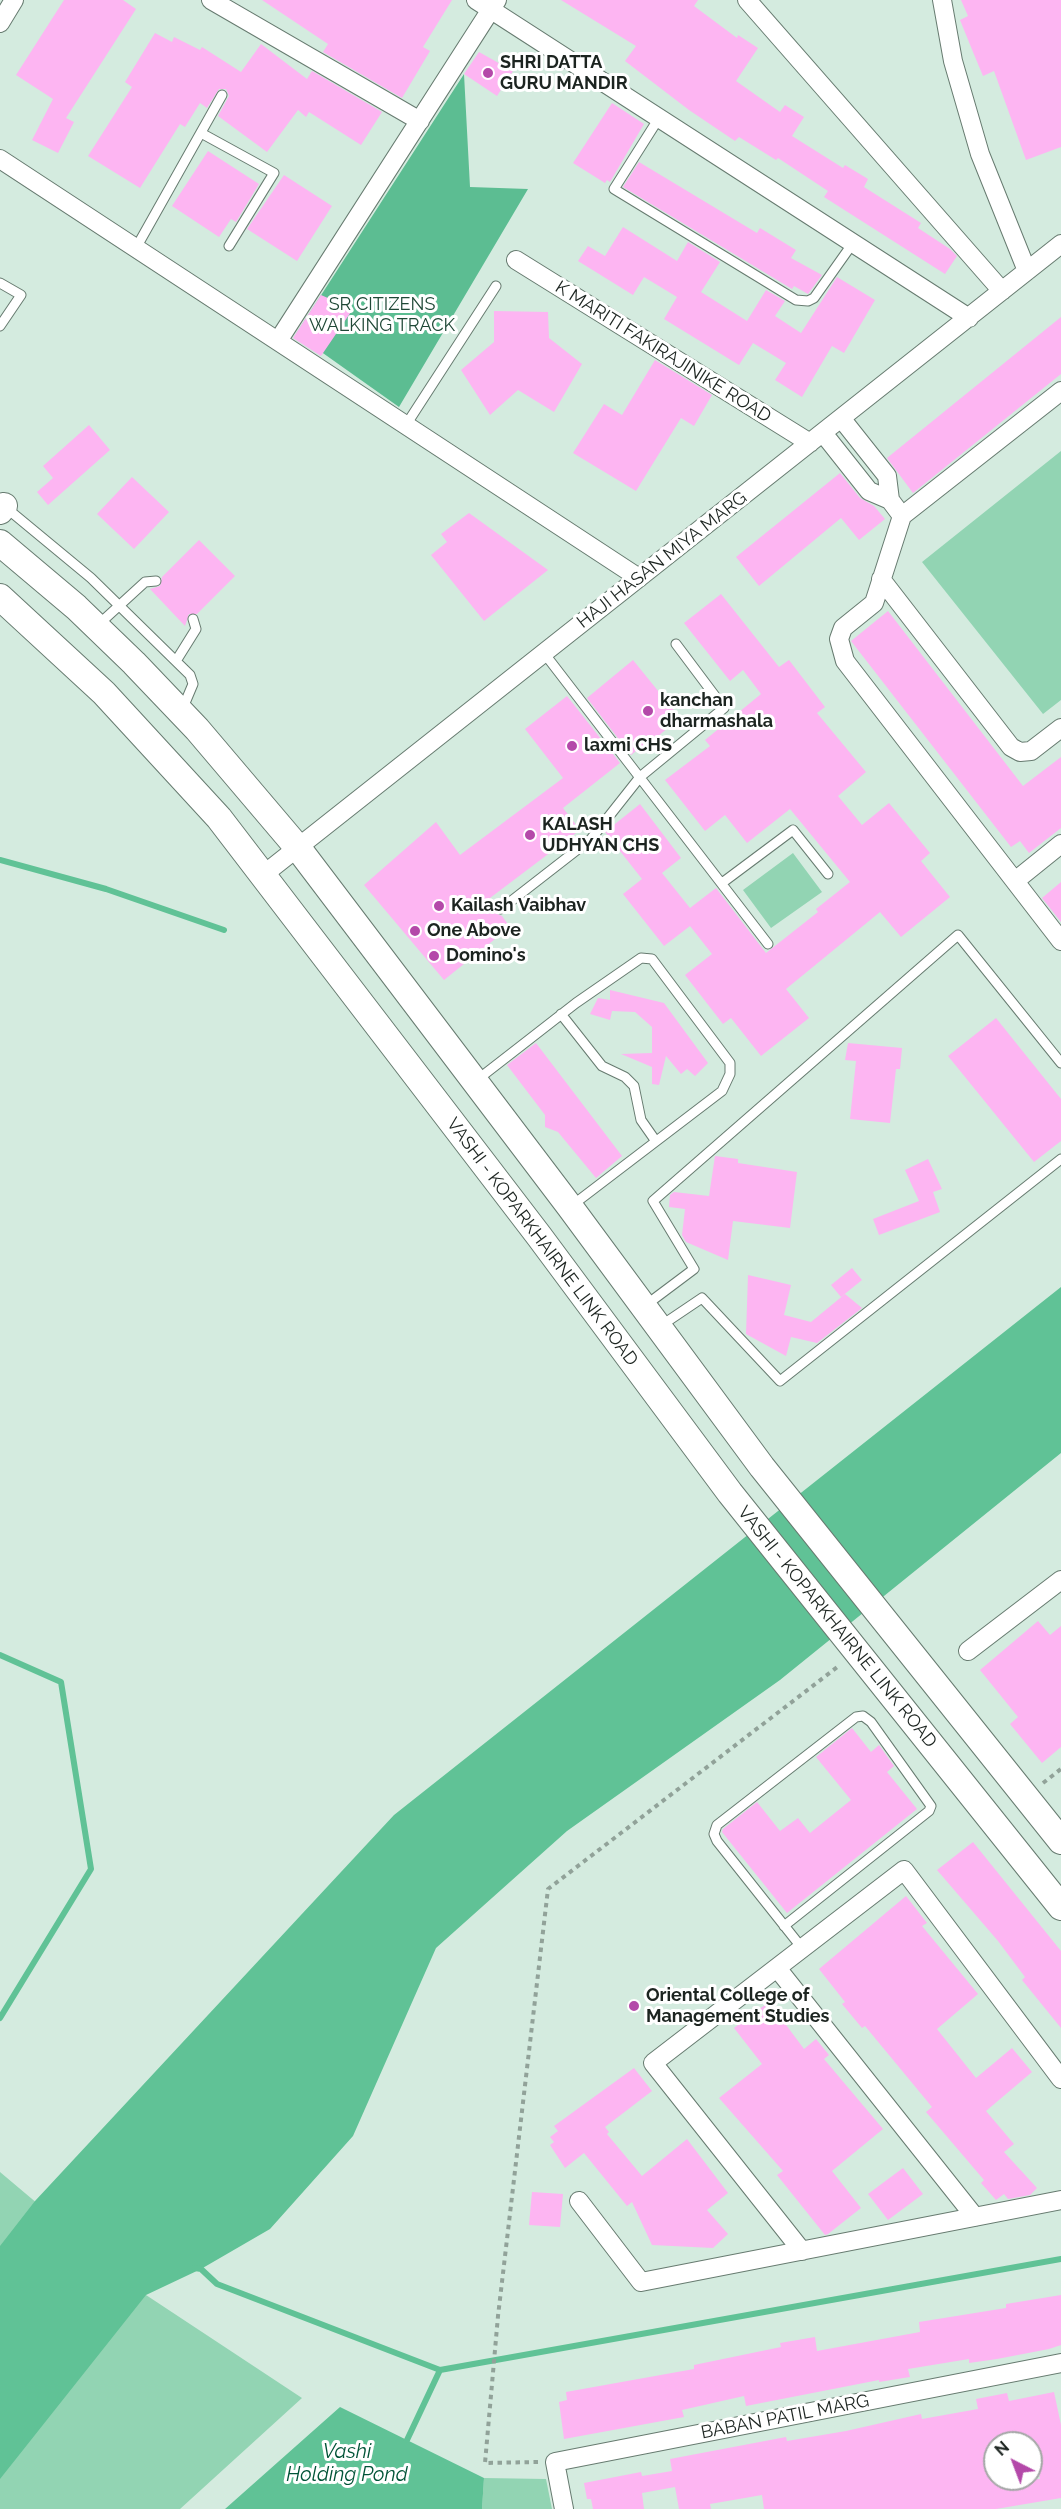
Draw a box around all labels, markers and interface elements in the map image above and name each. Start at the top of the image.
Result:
place label: SHRI DATTA GURU MANDIR [500,52,628,94]
marker: SHRI DATTA GURU MANDIR [481,66,495,80]
street label: K MARITI FAKIRAJINIKE ROAD [551,276,775,428]
park label: SR CITIZENS WALKING TRACK [309,294,455,336]
street label: HAJI HASAN MIYA MARG [573,487,751,633]
place label: kanchan dharmashala [660,690,773,732]
marker: kanchan dharmashala [641,704,655,718]
place label: laxmi CHS [584,735,672,757]
marker: laxmi CHS [565,739,579,753]
place label: KALASH UDHYAN CHS [542,814,659,856]
marker: KALASH UDHYAN CHS [523,828,537,842]
place label: Kailash Vaibhav [451,895,586,917]
marker: Kailash Vaibhav [432,899,446,913]
place label: One Above [427,920,521,942]
marker: One Above [408,924,422,938]
place label: Domino's [446,945,526,967]
marker: Domino's [427,949,441,963]
street label: VASHI - KOPARKHAIRNE LINK ROAD [442,1114,642,1370]
street label: VASHI - KOPARKHAIRNE LINK ROAD [733,1502,941,1752]
place label: Oriental College of Management Studies [646,1985,830,2028]
marker: Oriental College of Management Studies [627,1999,641,2013]
street label: BABAN PATIL MARG [699,2390,871,2444]
north arrow [983,2431,1043,2491]
text: N [991,2438,1013,2460]
water label: Vashi Holding Pond [286,2440,408,2487]

